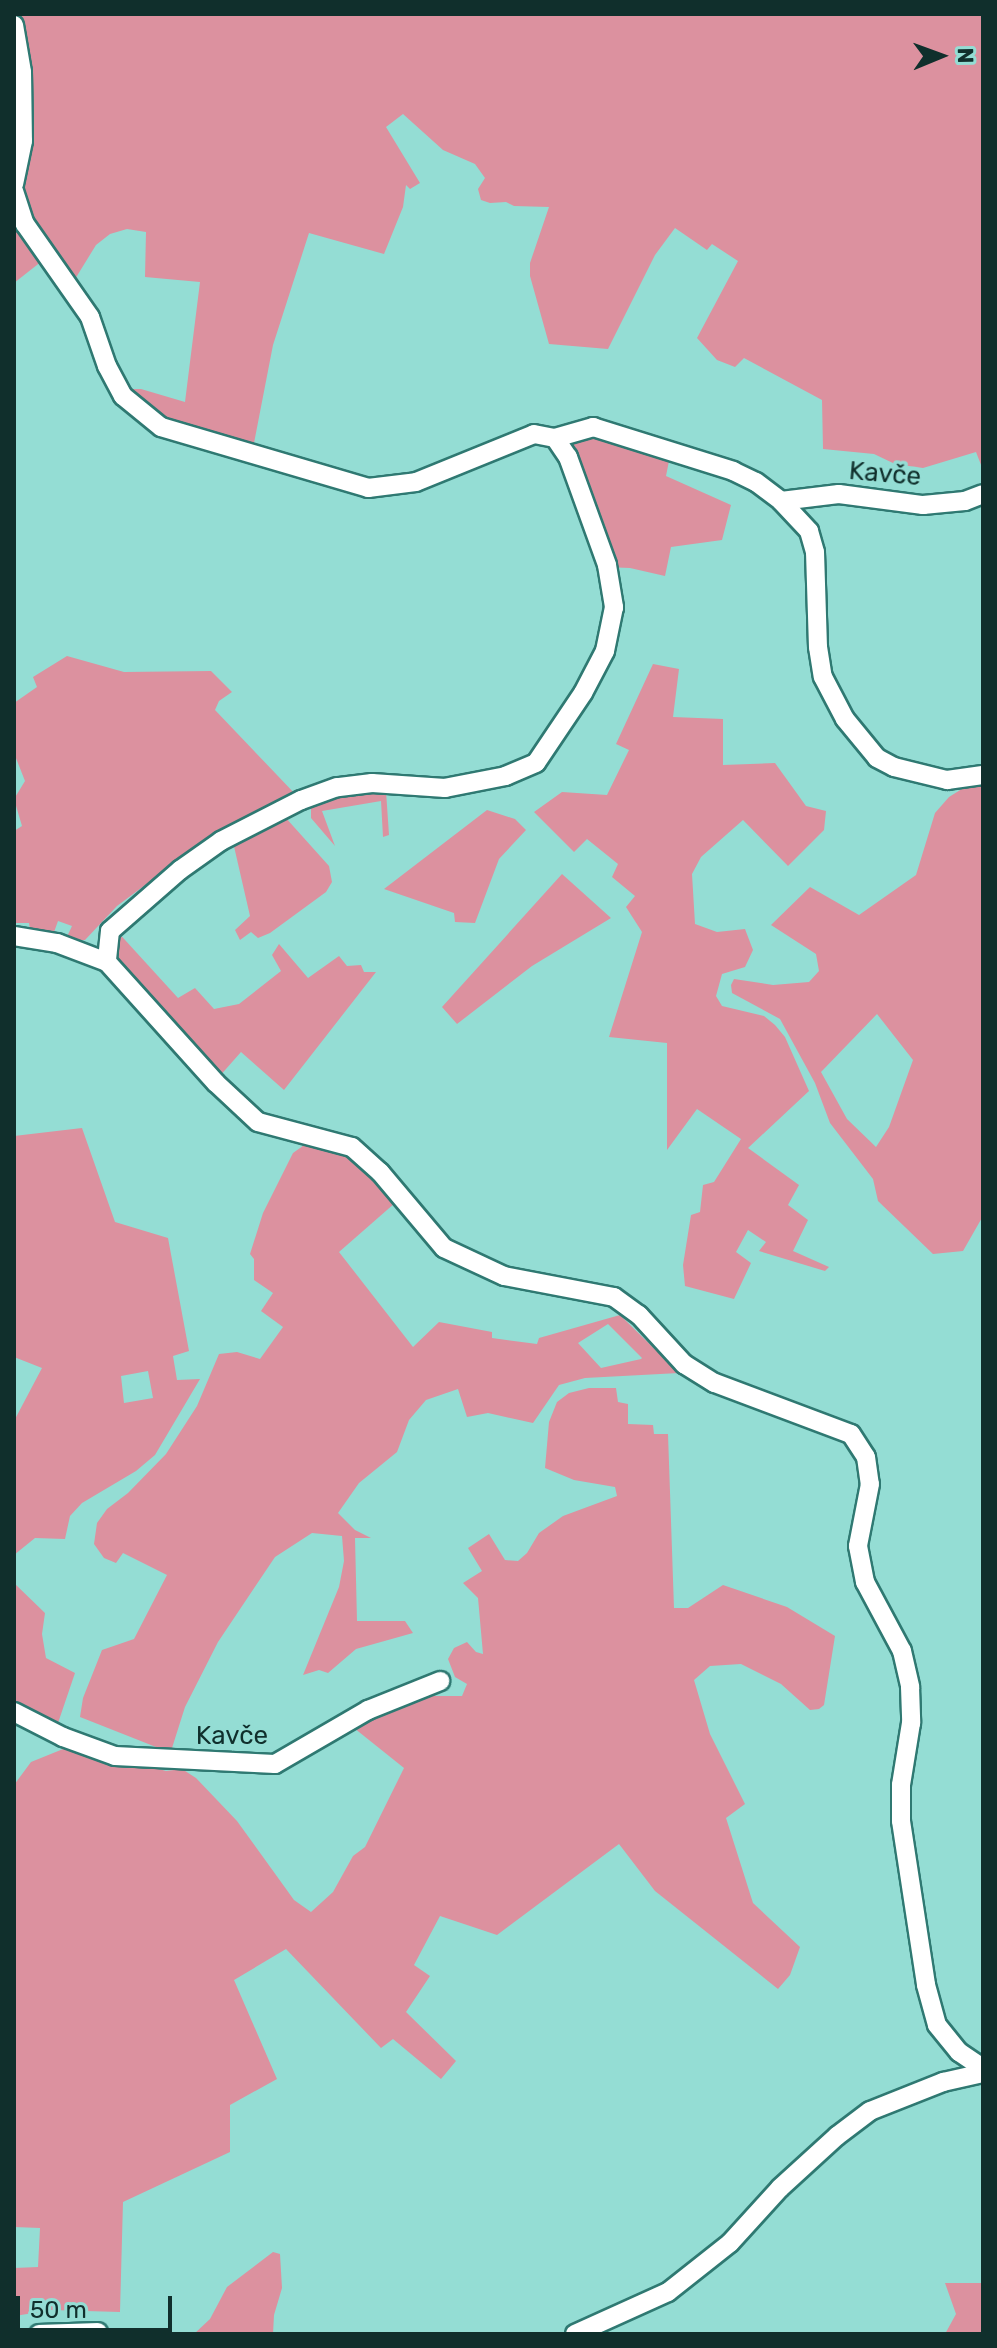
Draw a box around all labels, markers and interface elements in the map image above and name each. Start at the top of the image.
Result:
north arrow [901,16,981,96]
text: N [952,47,979,64]
street label: Kavče [848,455,922,493]
street label: Kavče [196,1720,268,1752]
scale bar [20,2280,176,2330]
text: 50 m [30,2296,87,2324]

